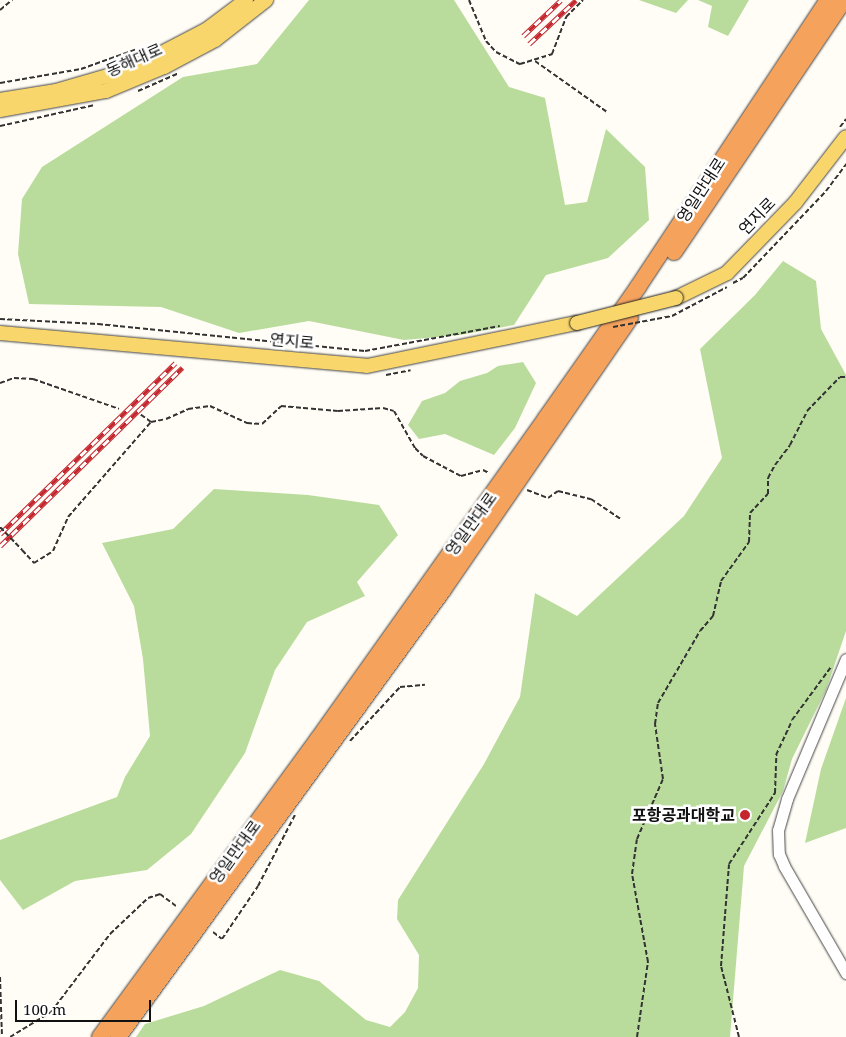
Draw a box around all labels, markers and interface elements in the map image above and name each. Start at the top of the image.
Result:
street label: 동해대로 [103,39,165,81]
street label: 영일만대로 [673,154,729,226]
street label: 연지로 [735,193,779,239]
street label: 연지로 [269,330,315,352]
street label: 영일만대로 [442,489,500,559]
place label: 포항공과대학교 [632,805,735,825]
marker: 포항공과대학교 [739,809,751,821]
street label: 영일만대로 [206,817,264,887]
scale bar [18,990,154,1022]
text: 100 m [23,999,66,1019]

